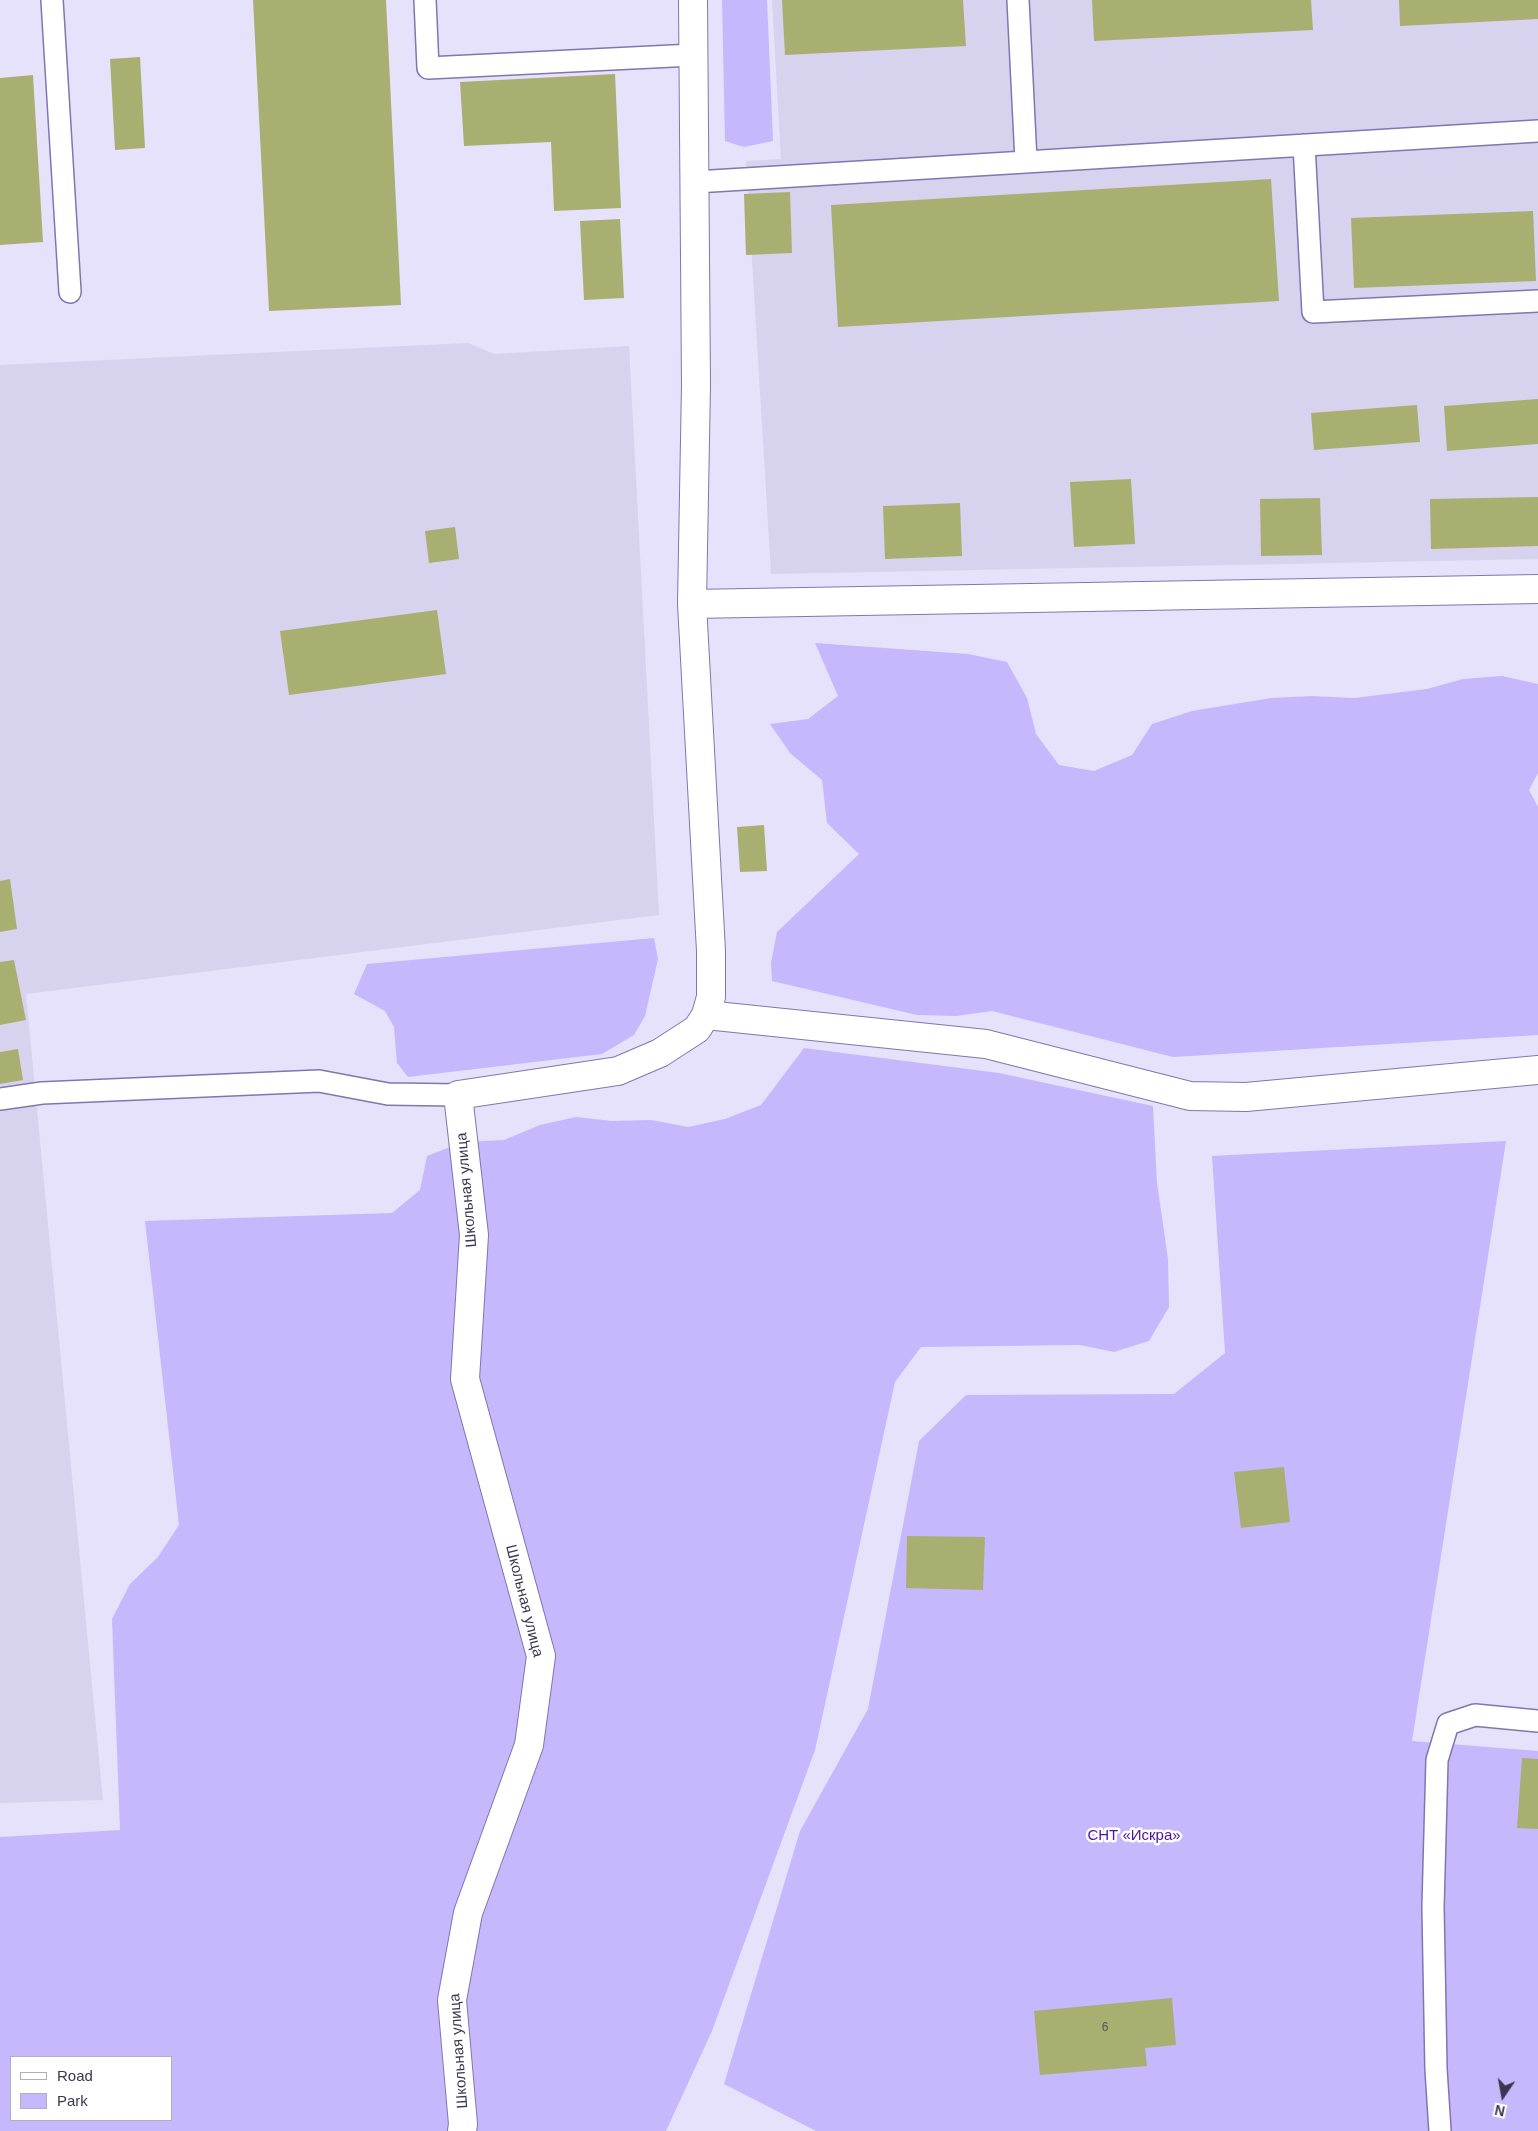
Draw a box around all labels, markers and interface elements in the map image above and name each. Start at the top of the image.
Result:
street label: Школьная улица [453,1132,481,1248]
street label: Школьная улица [501,1543,547,1659]
park label: СНТ «Искра» [1087,1827,1181,1845]
street label: Школьная улица [446,1993,472,2109]
house number: 6 [1102,2021,1108,2035]
legend [10,2056,172,2121]
text: Road [57,2067,93,2084]
north arrow [1478,2071,1528,2121]
text: Park [57,2092,88,2109]
text: N [1493,2102,1506,2120]

